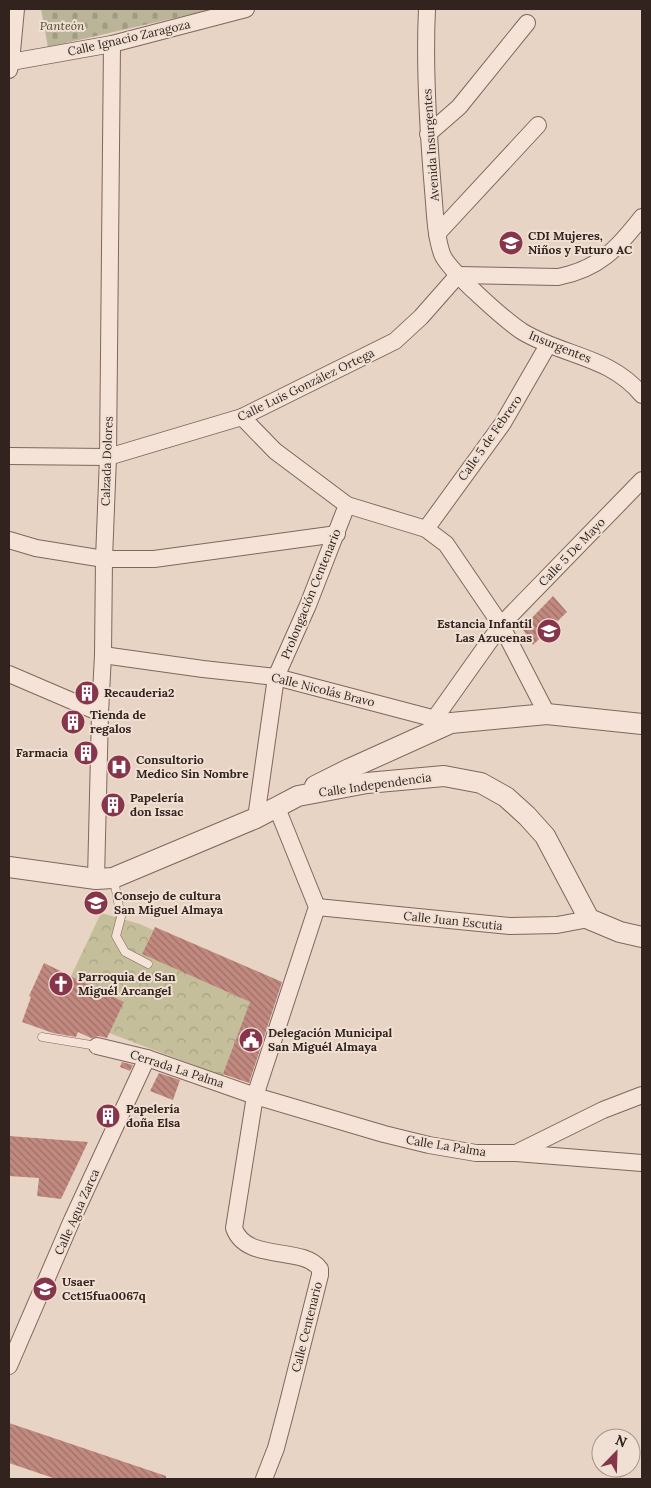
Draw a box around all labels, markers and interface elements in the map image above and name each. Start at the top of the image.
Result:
street label: Calle Ignacio Zaragoza [66,16,192,59]
park label: Panteón [40,18,85,33]
street label: Avenida Insurgentes [419,88,442,203]
place label: CDI Mujeres, Niños y Futuro AC [528,228,633,257]
school or university icon: CDI Mujeres, Niños y Futuro AC [498,230,524,256]
street label: Insurgentes [527,327,594,366]
street label: Calle Luis González Ortega [235,345,377,424]
street label: Calle 5 de Febrero [454,392,525,483]
street label: Calzada Dolores [97,415,116,506]
street label: Calle 5 De Mayo [535,514,608,589]
street label: Prolongación Centenario [277,526,344,661]
place label: Estancia Infantil Las Azucenas [437,616,532,645]
school or university icon: Estancia Infantil Las Azucenas [536,618,562,644]
street label: Calle Nicolás Bravo [270,669,377,710]
building icon: Recauderia2 [74,680,100,706]
place label: Recauderia2 [104,685,174,700]
place label: Tienda de regalos [90,707,147,736]
building icon: Tienda de regalos [60,709,86,735]
building icon: Farmacia [73,740,99,766]
place label: Farmacia [16,745,69,760]
place label: Consultorio Medico Sin Nombre [136,752,249,781]
hospital icon: Consultorio Medico Sin Nombre [106,754,132,780]
street label: Calle Independencia [318,769,432,800]
place label: Papelería don Issac [130,790,184,819]
building icon: Papelería don Issac [100,792,126,818]
place label: Consejo de cultura San Miguel Almaya [114,888,224,917]
school or university icon: Consejo de cultura San Miguel Almaya [83,890,109,916]
street label: Calle Juan Escutia [403,908,503,933]
place label: Parroquia de San Miguél Arcangel [78,969,176,998]
church icon: Parroquia de San Miguél Arcangel [48,971,74,997]
place label: Delegación Municipal San Miguél Almaya [268,1025,392,1054]
public building icon: Delegación Municipal San Miguél Almaya [238,1027,264,1053]
street label: Cerrada La Palma [128,1046,226,1091]
place label: Papelería doña Elsa [126,1101,181,1130]
building icon: Papelería doña Elsa [95,1103,121,1129]
street label: Calle La Palma [405,1132,487,1159]
street label: Calle Agua Zarca [51,1166,102,1257]
place label: Usaer Cct15fua0067q [62,1274,146,1303]
school or university icon: Usaer Cct15fua0067q [32,1276,58,1302]
street label: Calle Centenario [288,1280,325,1374]
north arrow [591,1428,641,1478]
text: N [613,1431,630,1452]

